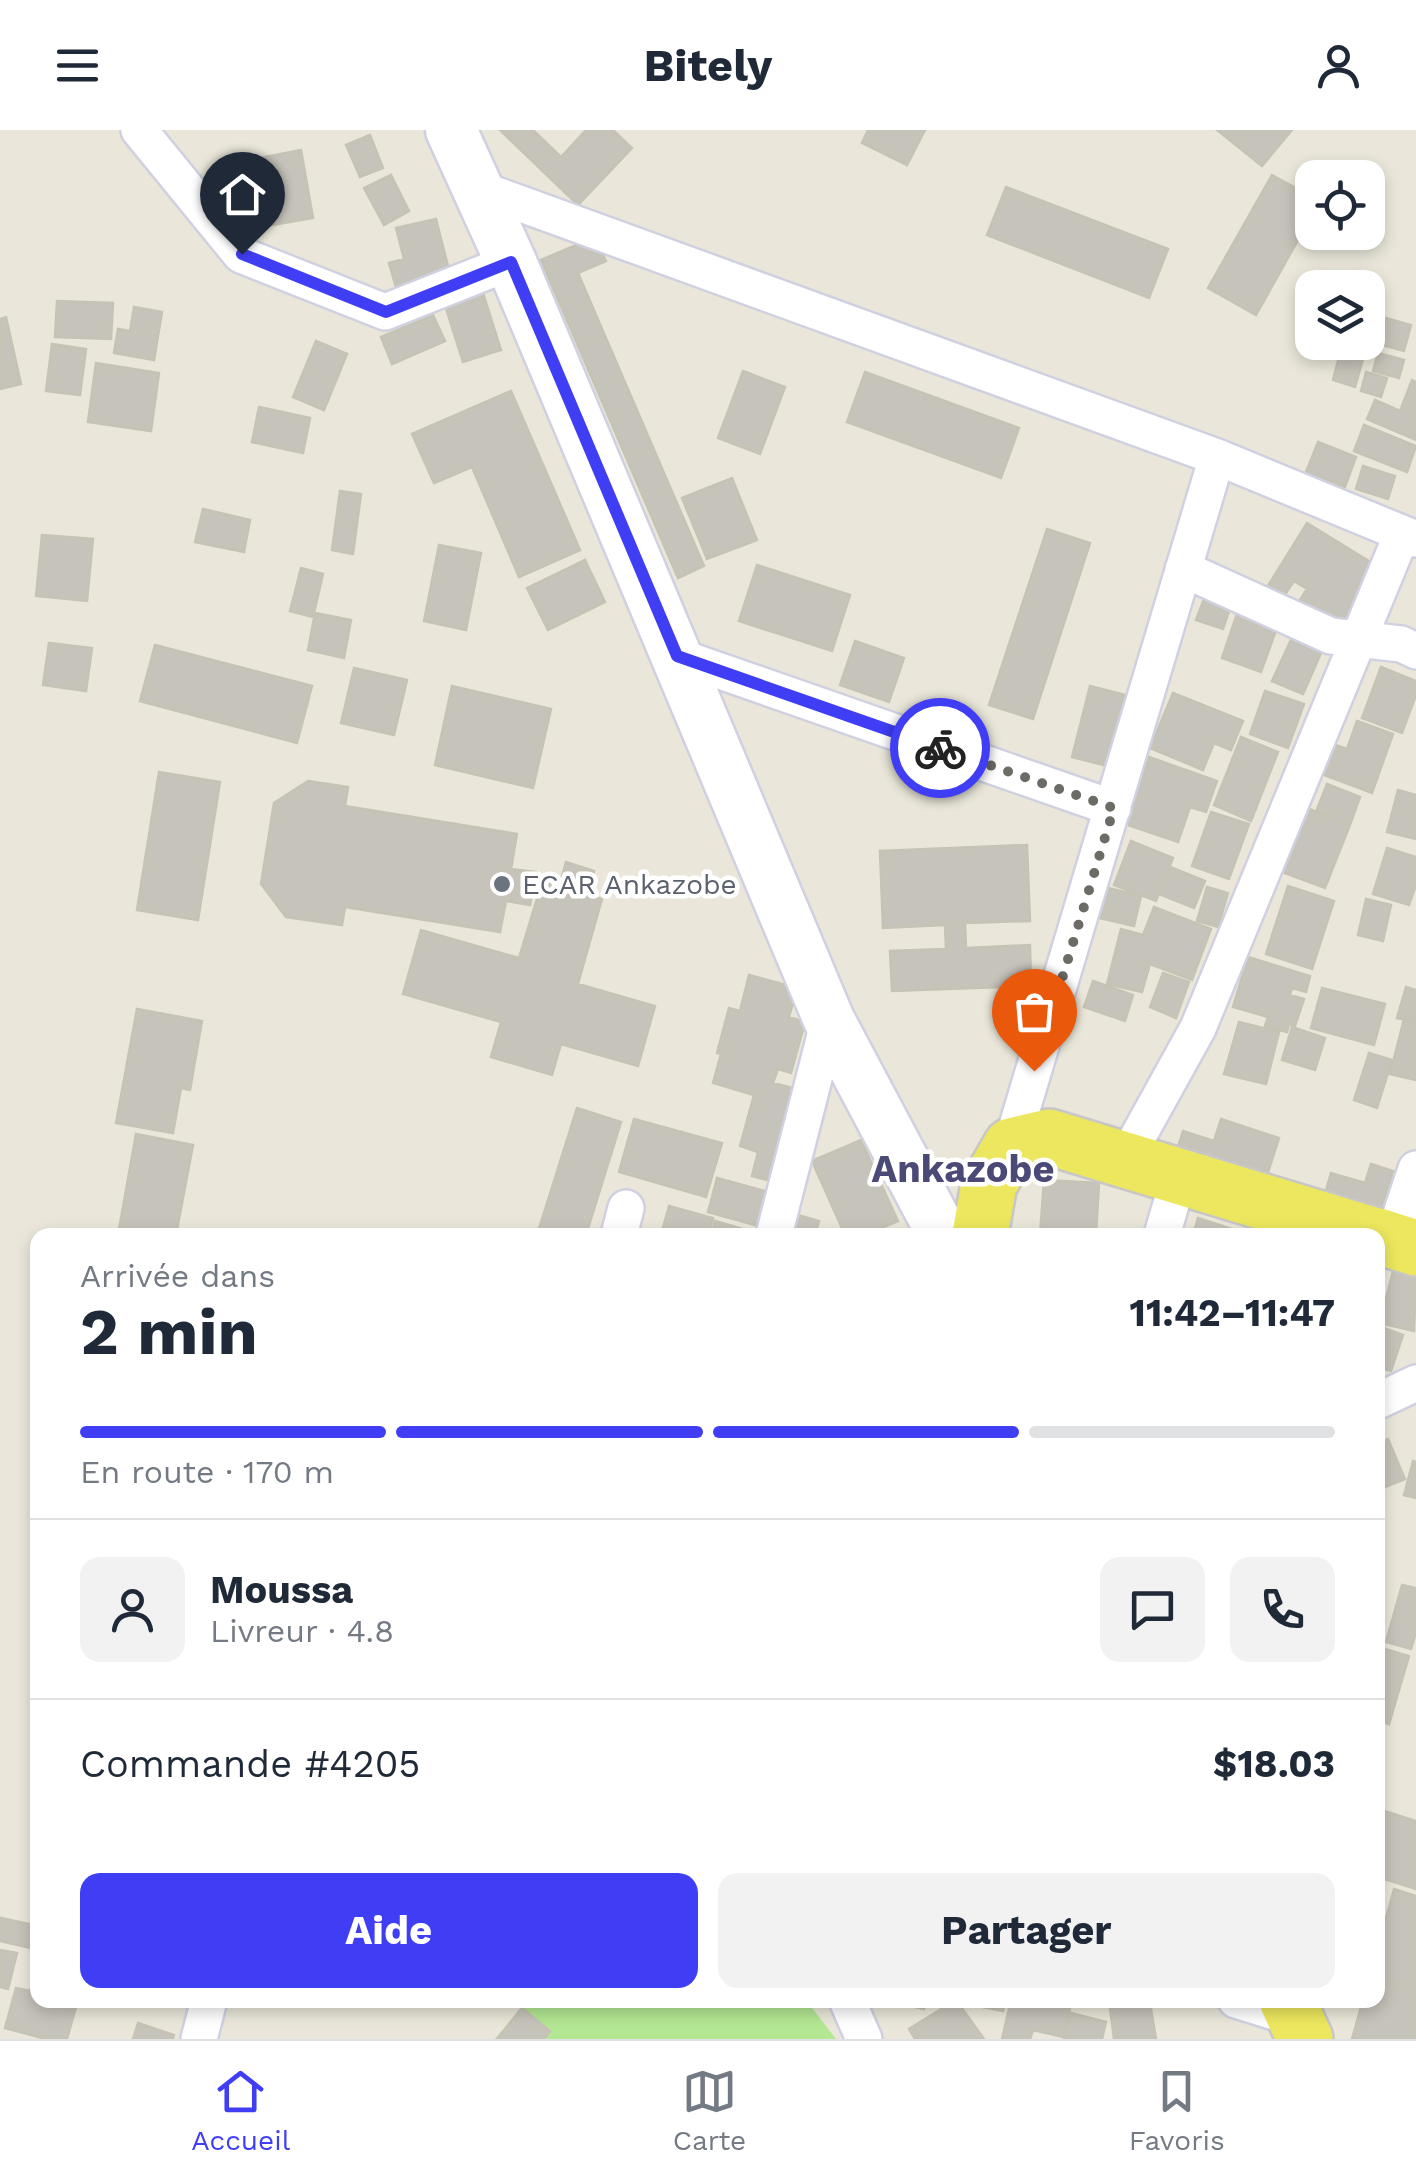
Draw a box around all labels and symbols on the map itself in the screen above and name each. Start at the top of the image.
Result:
pin [200,152,285,255]
courier [890,698,990,798]
place label: ECAR Ankazobe [522,868,737,901]
marker: ECAR Ankazobe [491,873,513,895]
pin [992,969,1077,1072]
district label: Ankazobe [872,1147,1054,1191]

